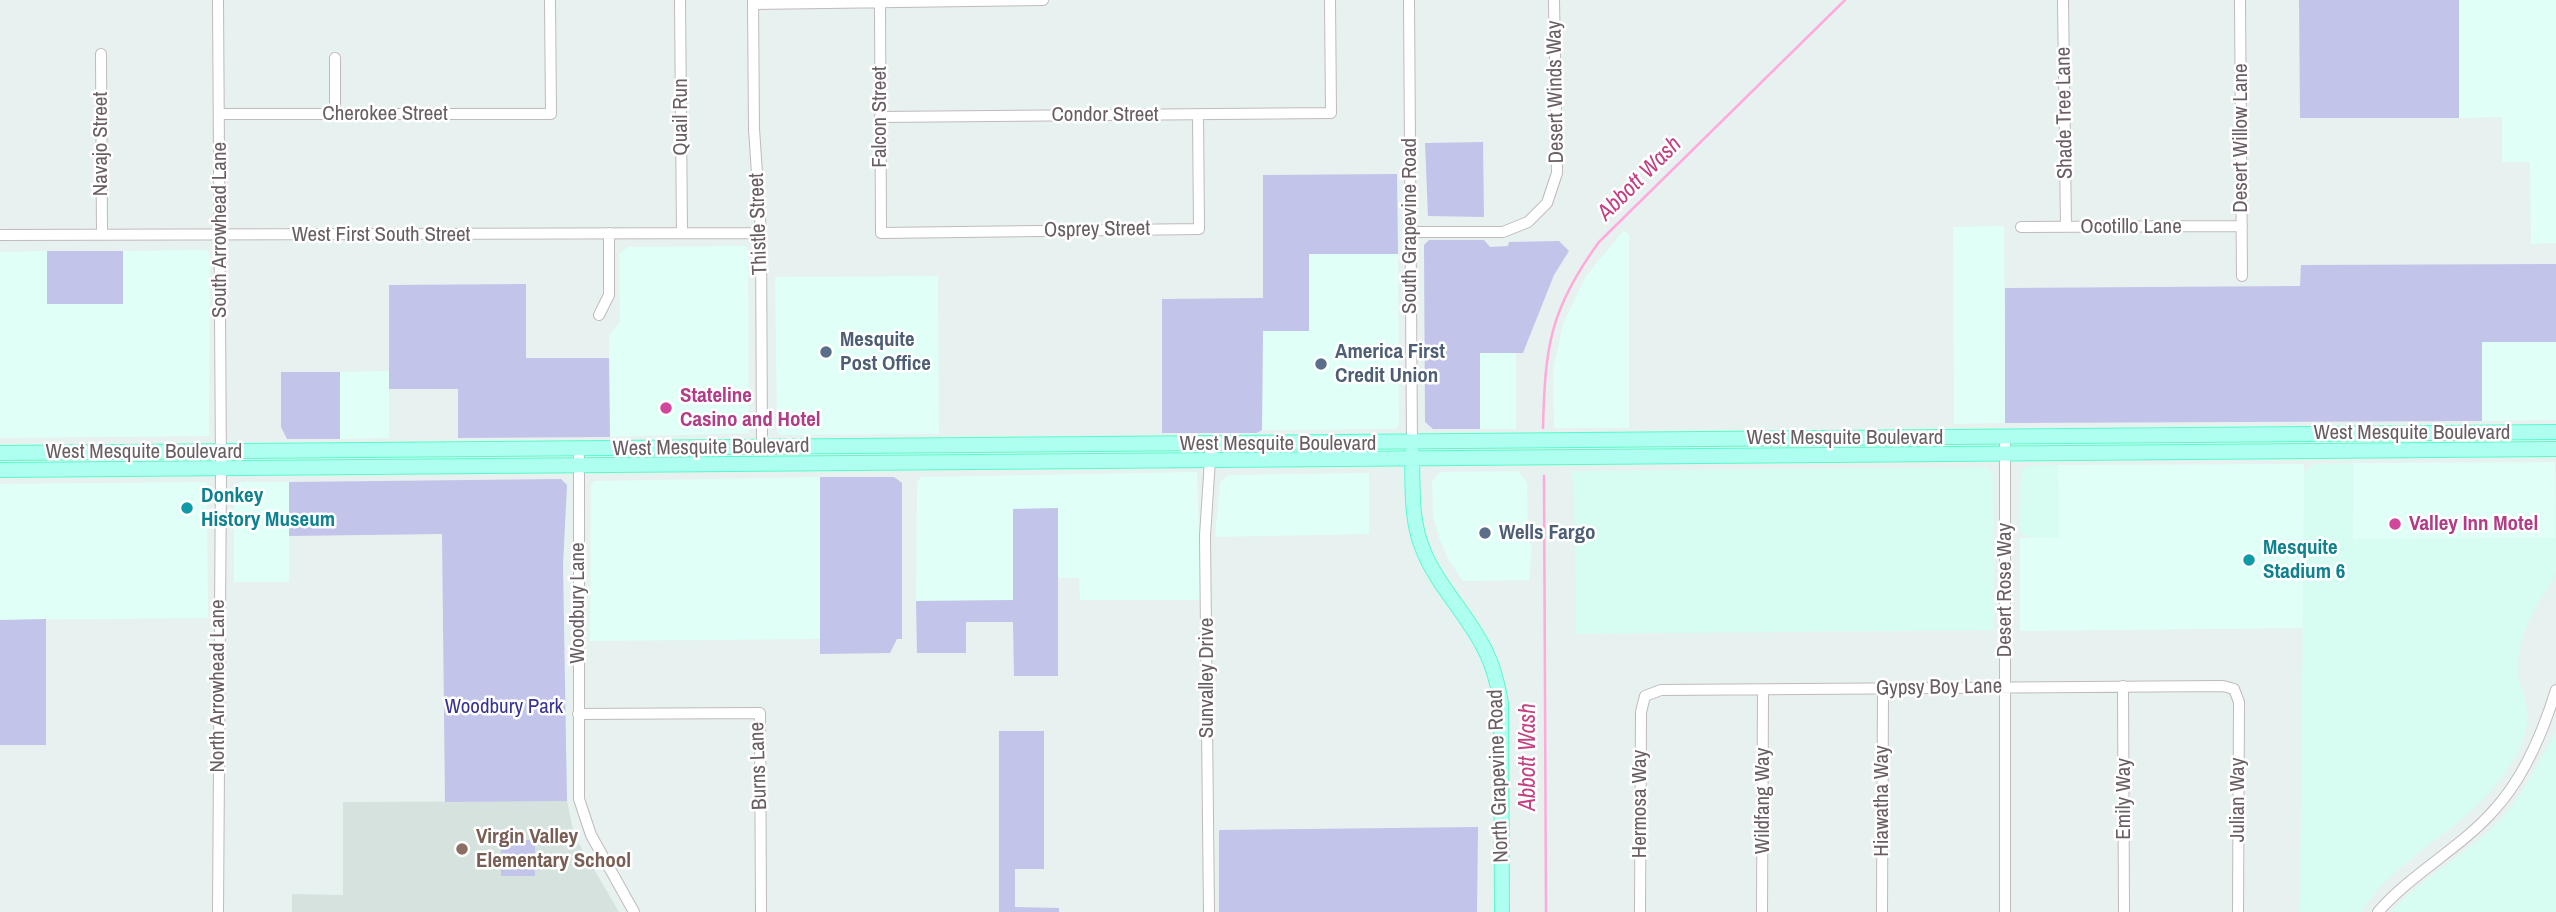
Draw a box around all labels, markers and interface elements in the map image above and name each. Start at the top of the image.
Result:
street label: Desert Winds Way [1542,20,1570,164]
street label: Shade Tree Lane [2051,47,2079,179]
street label: Desert Willow Lane [2228,63,2254,213]
street label: Falcon Street [867,66,893,168]
street label: Quail Run [668,78,694,156]
street label: Navajo Street [88,92,114,196]
street label: Cherokee Street [322,101,448,127]
street label: Condor Street [1051,102,1159,128]
water label: Abbott Wash [1592,131,1688,227]
street label: South Grapevine Road [1397,138,1423,314]
street label: South Arrowhead Lane [207,142,233,318]
street label: Thistle Street [745,172,773,276]
street label: Ocotillo Lane [2080,214,2182,240]
street label: Osprey Street [1044,216,1150,244]
street label: West First South Street [292,222,470,248]
place label: Mesquite Post Office [840,327,931,377]
place label: America First Credit Union [1335,339,1445,389]
marker: Mesquite Post Office [818,344,834,360]
marker: America First Credit Union [1313,356,1329,372]
place label: Stateline Casino and Hotel [680,383,821,433]
marker: Stateline Casino and Hotel [658,400,674,416]
street label: West Mesquite Boulevard [2314,420,2510,446]
street label: West Mesquite Boulevard [1747,425,1943,451]
street label: West Mesquite Boulevard [1180,431,1376,457]
street label: West Mesquite Boulevard [612,434,810,462]
street label: West Mesquite Boulevard [46,439,242,465]
place label: Donkey History Museum [201,483,335,533]
marker: Donkey History Museum [179,500,195,516]
place label: Valley Inn Motel [2409,511,2538,537]
marker: Valley Inn Motel [2387,516,2403,532]
place label: Wells Fargo [1499,520,1595,546]
street label: Desert Rose Way [1992,523,2018,657]
marker: Wells Fargo [1477,525,1493,541]
place label: Mesquite Stadium 6 [2263,535,2345,585]
street label: Woodbury Lane [565,542,591,664]
marker: Mesquite Stadium 6 [2241,552,2257,568]
street label: North Arrowhead Lane [205,599,231,773]
street label: Sunvalley Drive [1194,618,1220,738]
street label: Gypsy Boy Lane [1876,674,2002,702]
street label: North Grapevine Road [1483,689,1515,863]
park label: Woodbury Park [445,694,563,720]
water label: Abbott Wash [1515,703,1543,811]
street label: Burns Lane [745,722,773,810]
street label: Hiawatha Way [1869,745,1895,857]
street label: Wildfang Way [1750,748,1776,854]
street label: Hermosa Way [1627,750,1653,858]
street label: Emily Way [2111,758,2137,840]
street label: Julian Way [2225,758,2251,842]
place label: Virgin Valley Elementary School [476,824,631,874]
marker: Virgin Valley Elementary School [454,841,470,857]

